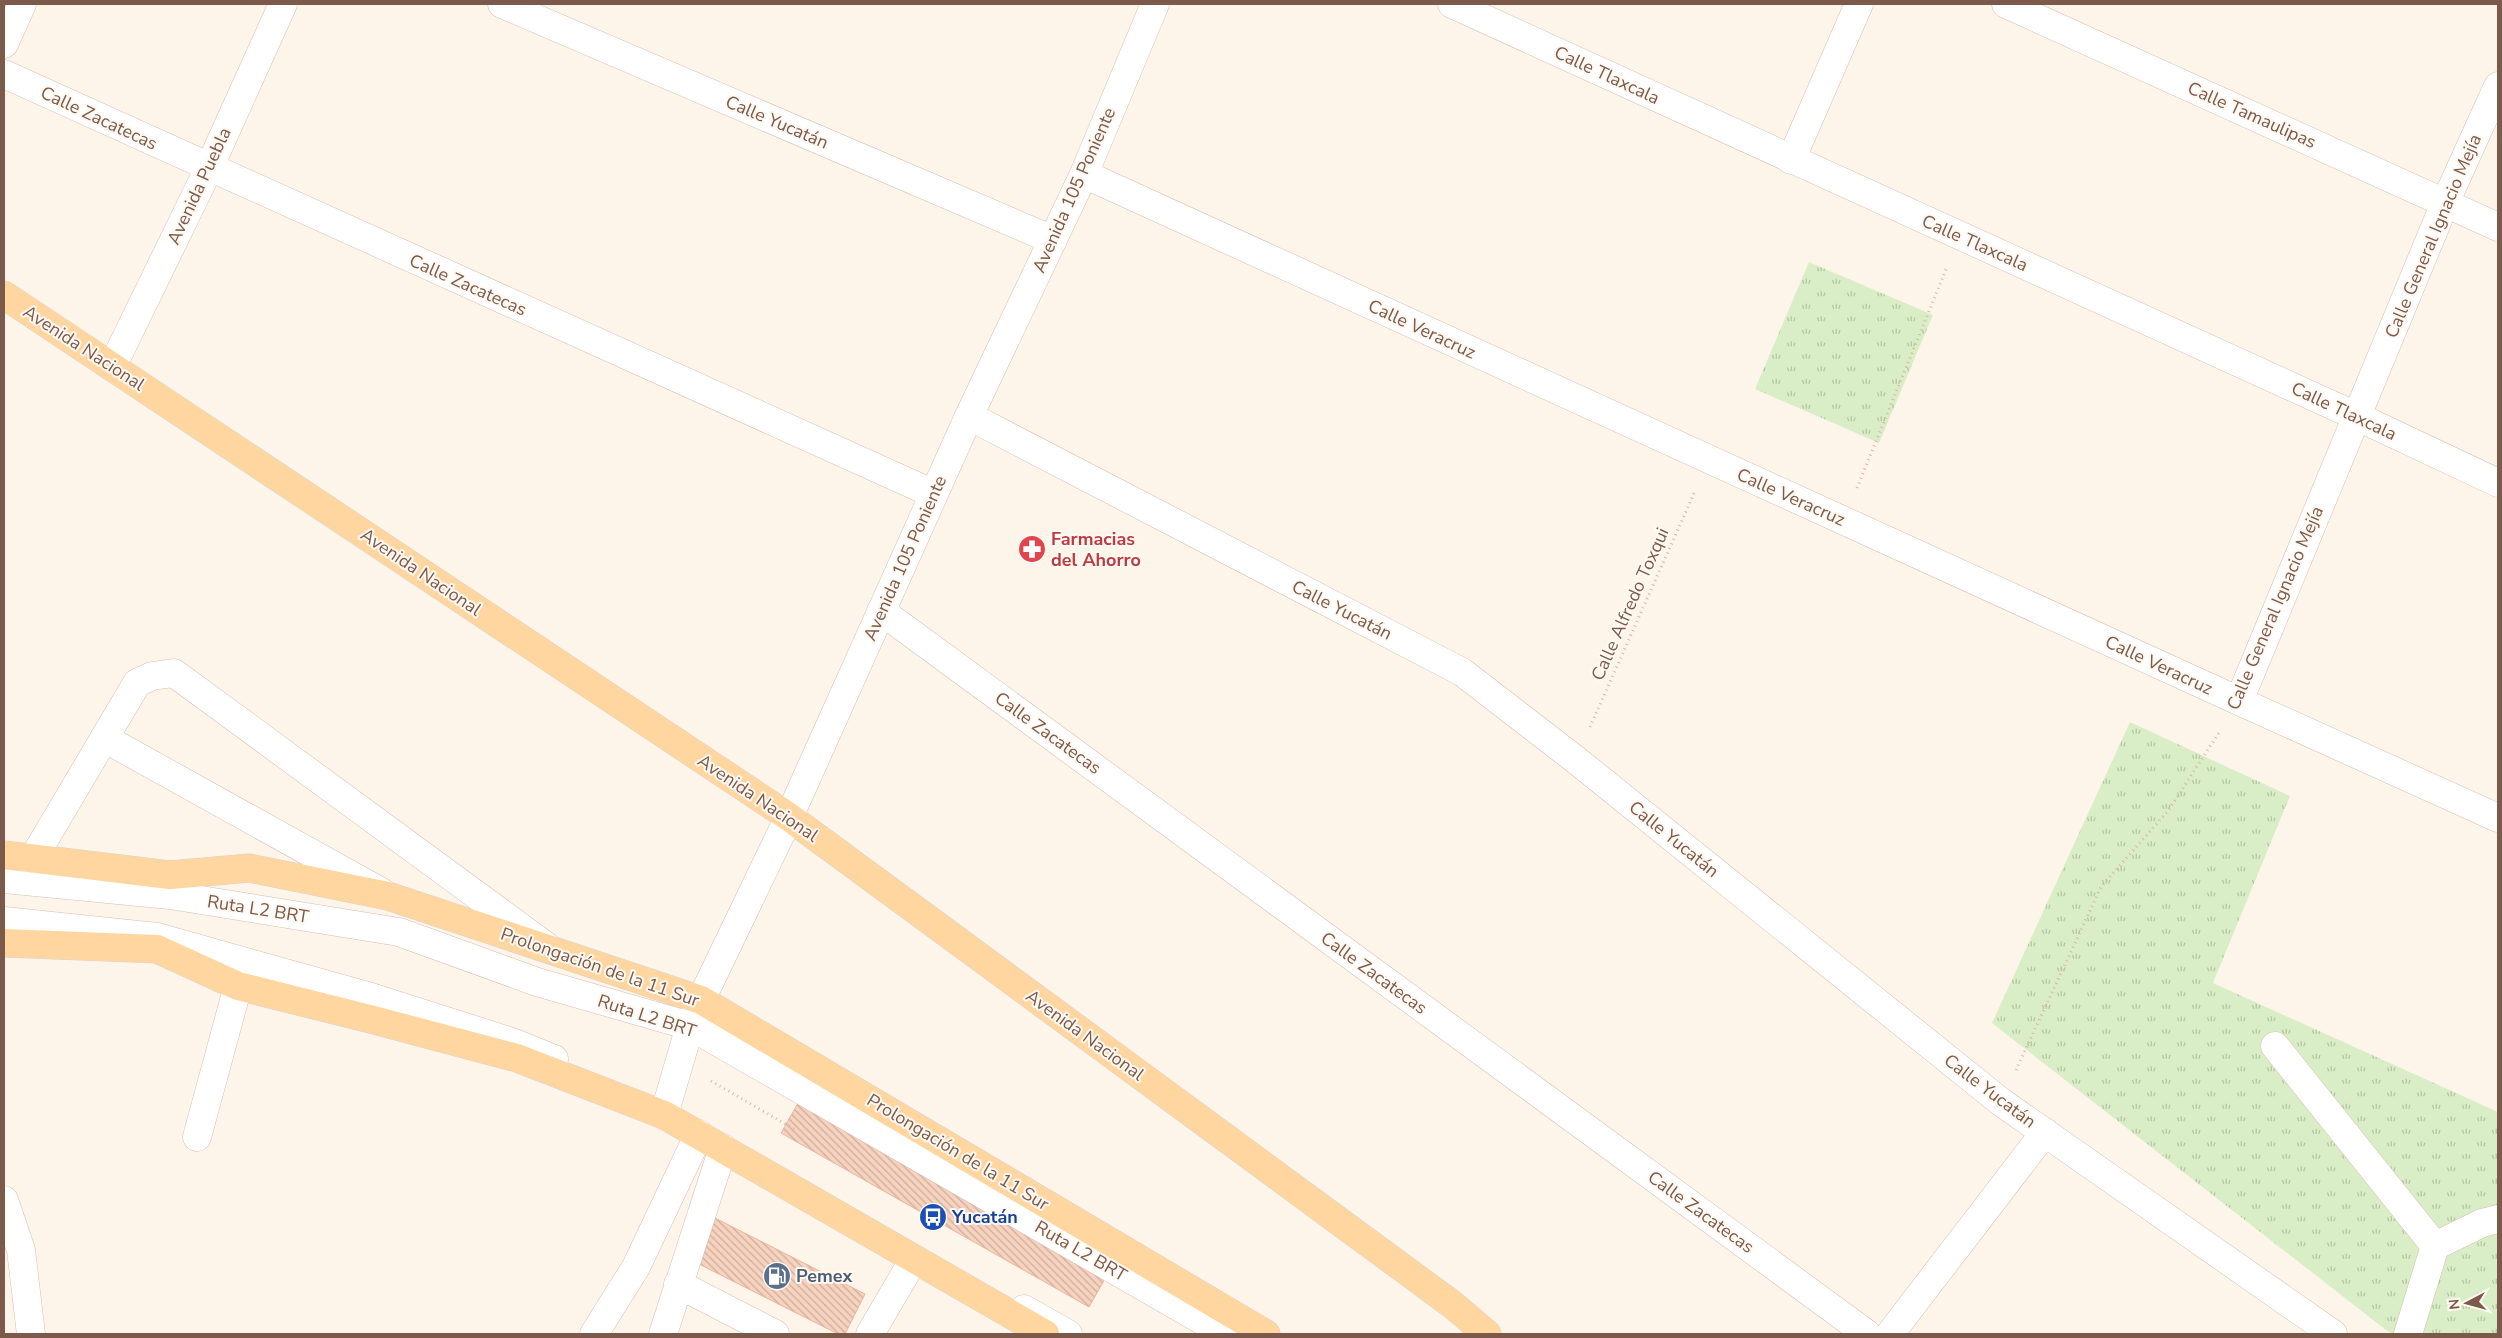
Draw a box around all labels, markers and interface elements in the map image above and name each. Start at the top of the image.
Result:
street label: Calle Tlaxcala [1550,40,1664,110]
street label: Calle Tamaulipas [2184,76,2320,154]
street label: Calle Zacatecas [37,80,161,156]
street label: Calle Yucatán [722,90,832,154]
street label: Avenida 105 Poniente [1027,104,1121,276]
street label: Avenida Puebla [161,123,237,249]
street label: Calle General Ignacio Mejía [2379,130,2487,342]
street label: Calle Tlaxcala [1918,209,2032,277]
street label: Calle Zacatecas [406,248,530,322]
street label: Calle Veracruz [1364,294,1480,364]
street label: Avenida Nacional [18,300,150,397]
street label: Calle Tlaxcala [2287,376,2401,446]
street label: Calle Veracruz [1733,462,1849,532]
street label: Avenida 105 Poniente [858,472,952,644]
street label: Calle General Ignacio Mejía [2221,502,2329,714]
street label: Avenida Nacional [356,523,487,622]
street label: Calle Alfredo Toxqui [1586,524,1674,684]
place label: Farmacias del Ahorro [1051,527,1141,572]
pharmacy icon: Farmacias del Ahorro [1017,534,1047,564]
street label: Calle Yucatán [1288,574,1396,646]
street label: Calle Veracruz [2101,630,2217,700]
street label: Calle Zacatecas [990,686,1106,780]
street label: Avenida Nacional [693,749,824,848]
street label: Calle Yucatán [1624,795,1724,883]
street label: Ruta L2 BRT [206,889,311,929]
street label: Prolongación de la 11 Sur [498,922,703,1012]
street label: Calle Zacatecas [1316,926,1432,1020]
street label: Avenida Nacional [1021,984,1150,1087]
street label: Ruta L2 BRT [595,989,700,1043]
street label: Calle Yucatán [1939,1048,2041,1134]
street label: Prolongación de la 11 Sur [862,1088,1054,1216]
street label: Calle Zacatecas [1643,1165,1759,1259]
bus stop icon: Yucatán [918,1202,948,1232]
place label: Yucatán [951,1205,1018,1229]
street label: Ruta L2 BRT [1031,1215,1132,1287]
fuel station icon: Pemex [762,1261,792,1291]
place label: Pemex [796,1264,853,1288]
north arrow [2442,1278,2492,1328]
text: N [2445,1298,2465,1311]

